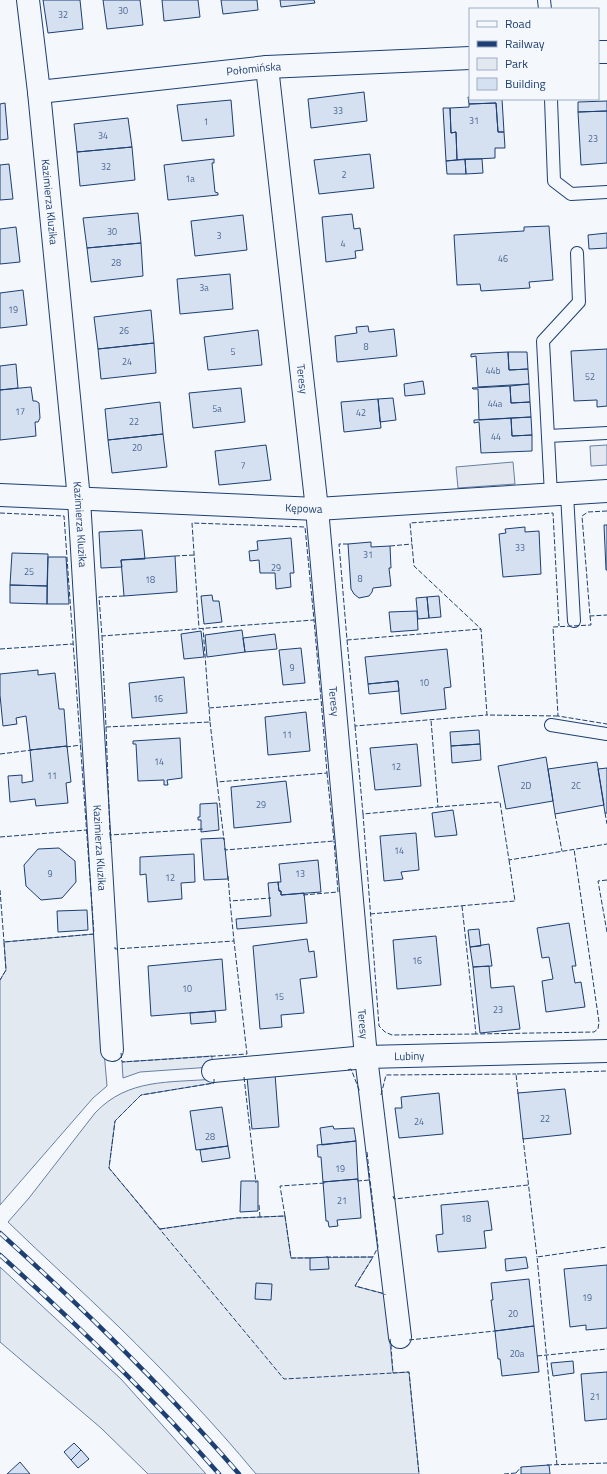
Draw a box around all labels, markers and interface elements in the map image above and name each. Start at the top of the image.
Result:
house number: 30 [118,4,128,17]
house number: 32 [58,8,68,21]
legend [469,8,599,100]
text: Road [505,14,531,33]
text: Railway [505,34,545,53]
text: Park [505,54,528,73]
street label: Połomińska [226,58,282,79]
text: Building [505,74,546,93]
house number: 33 [333,104,343,117]
house number: 31 [469,114,479,127]
house number: 1 [203,115,209,128]
house number: 34 [98,129,108,142]
house number: 23 [588,132,598,145]
street label: Kazimierza Kluzika [38,158,62,246]
house number: 32 [101,160,111,173]
house number: 2 [341,168,347,181]
house number: 1a [185,172,195,185]
house number: 30 [107,225,117,238]
house number: 3 [216,229,222,242]
house number: 4 [340,237,346,250]
house number: 46 [498,252,508,265]
house number: 28 [111,256,121,269]
house number: 3a [199,281,209,294]
house number: 19 [8,303,18,316]
house number: 26 [119,324,129,337]
house number: 8 [363,340,369,353]
house number: 5 [230,345,236,358]
house number: 24 [122,355,132,368]
street label: Teresy [293,363,312,395]
house number: 44b [486,364,501,377]
house number: 52 [585,370,595,383]
house number: 44a [488,397,503,410]
house number: 5a [212,402,222,415]
house number: 17 [15,405,25,418]
house number: 42 [356,406,366,419]
house number: 22 [129,415,139,428]
house number: 44 [491,430,501,443]
house number: 20 [132,441,142,454]
house number: 7 [240,459,246,472]
street label: Kazimierza Kluzika [69,481,91,568]
street label: Kępowa [285,500,323,517]
house number: 33 [515,541,525,554]
house number: 31 [363,548,373,561]
house number: 29 [271,561,281,574]
house number: 25 [24,565,34,578]
house number: 8 [357,572,363,585]
house number: 18 [145,573,155,586]
house number: 9 [289,661,295,674]
house number: 10 [419,676,429,689]
street label: Teresy [325,686,344,718]
house number: 16 [153,692,163,705]
house number: 11 [282,728,292,741]
house number: 14 [154,755,164,768]
house number: 12 [391,760,401,773]
house number: 11 [47,769,57,782]
house number: 2D [521,779,532,792]
house number: 2C [571,779,581,792]
house number: 29 [256,798,266,811]
street label: Kazimierza Kluzika [89,804,110,892]
house number: 14 [394,844,404,857]
house number: 9 [47,867,53,880]
house number: 13 [295,867,305,880]
house number: 12 [165,871,175,884]
house number: 16 [412,954,422,967]
house number: 10 [182,982,192,995]
house number: 15 [274,990,284,1003]
house number: 23 [493,1003,503,1016]
street label: Teresy [354,1008,372,1040]
street label: Lubiny [394,1048,425,1064]
house number: 22 [540,1112,550,1125]
house number: 24 [414,1115,424,1128]
house number: 28 [205,1130,215,1143]
house number: 19 [335,1162,345,1175]
house number: 21 [337,1194,347,1207]
house number: 18 [461,1212,471,1225]
house number: 19 [582,1291,592,1304]
house number: 20 [508,1307,518,1320]
house number: 20a [510,1347,525,1360]
house number: 21 [590,1390,600,1403]

